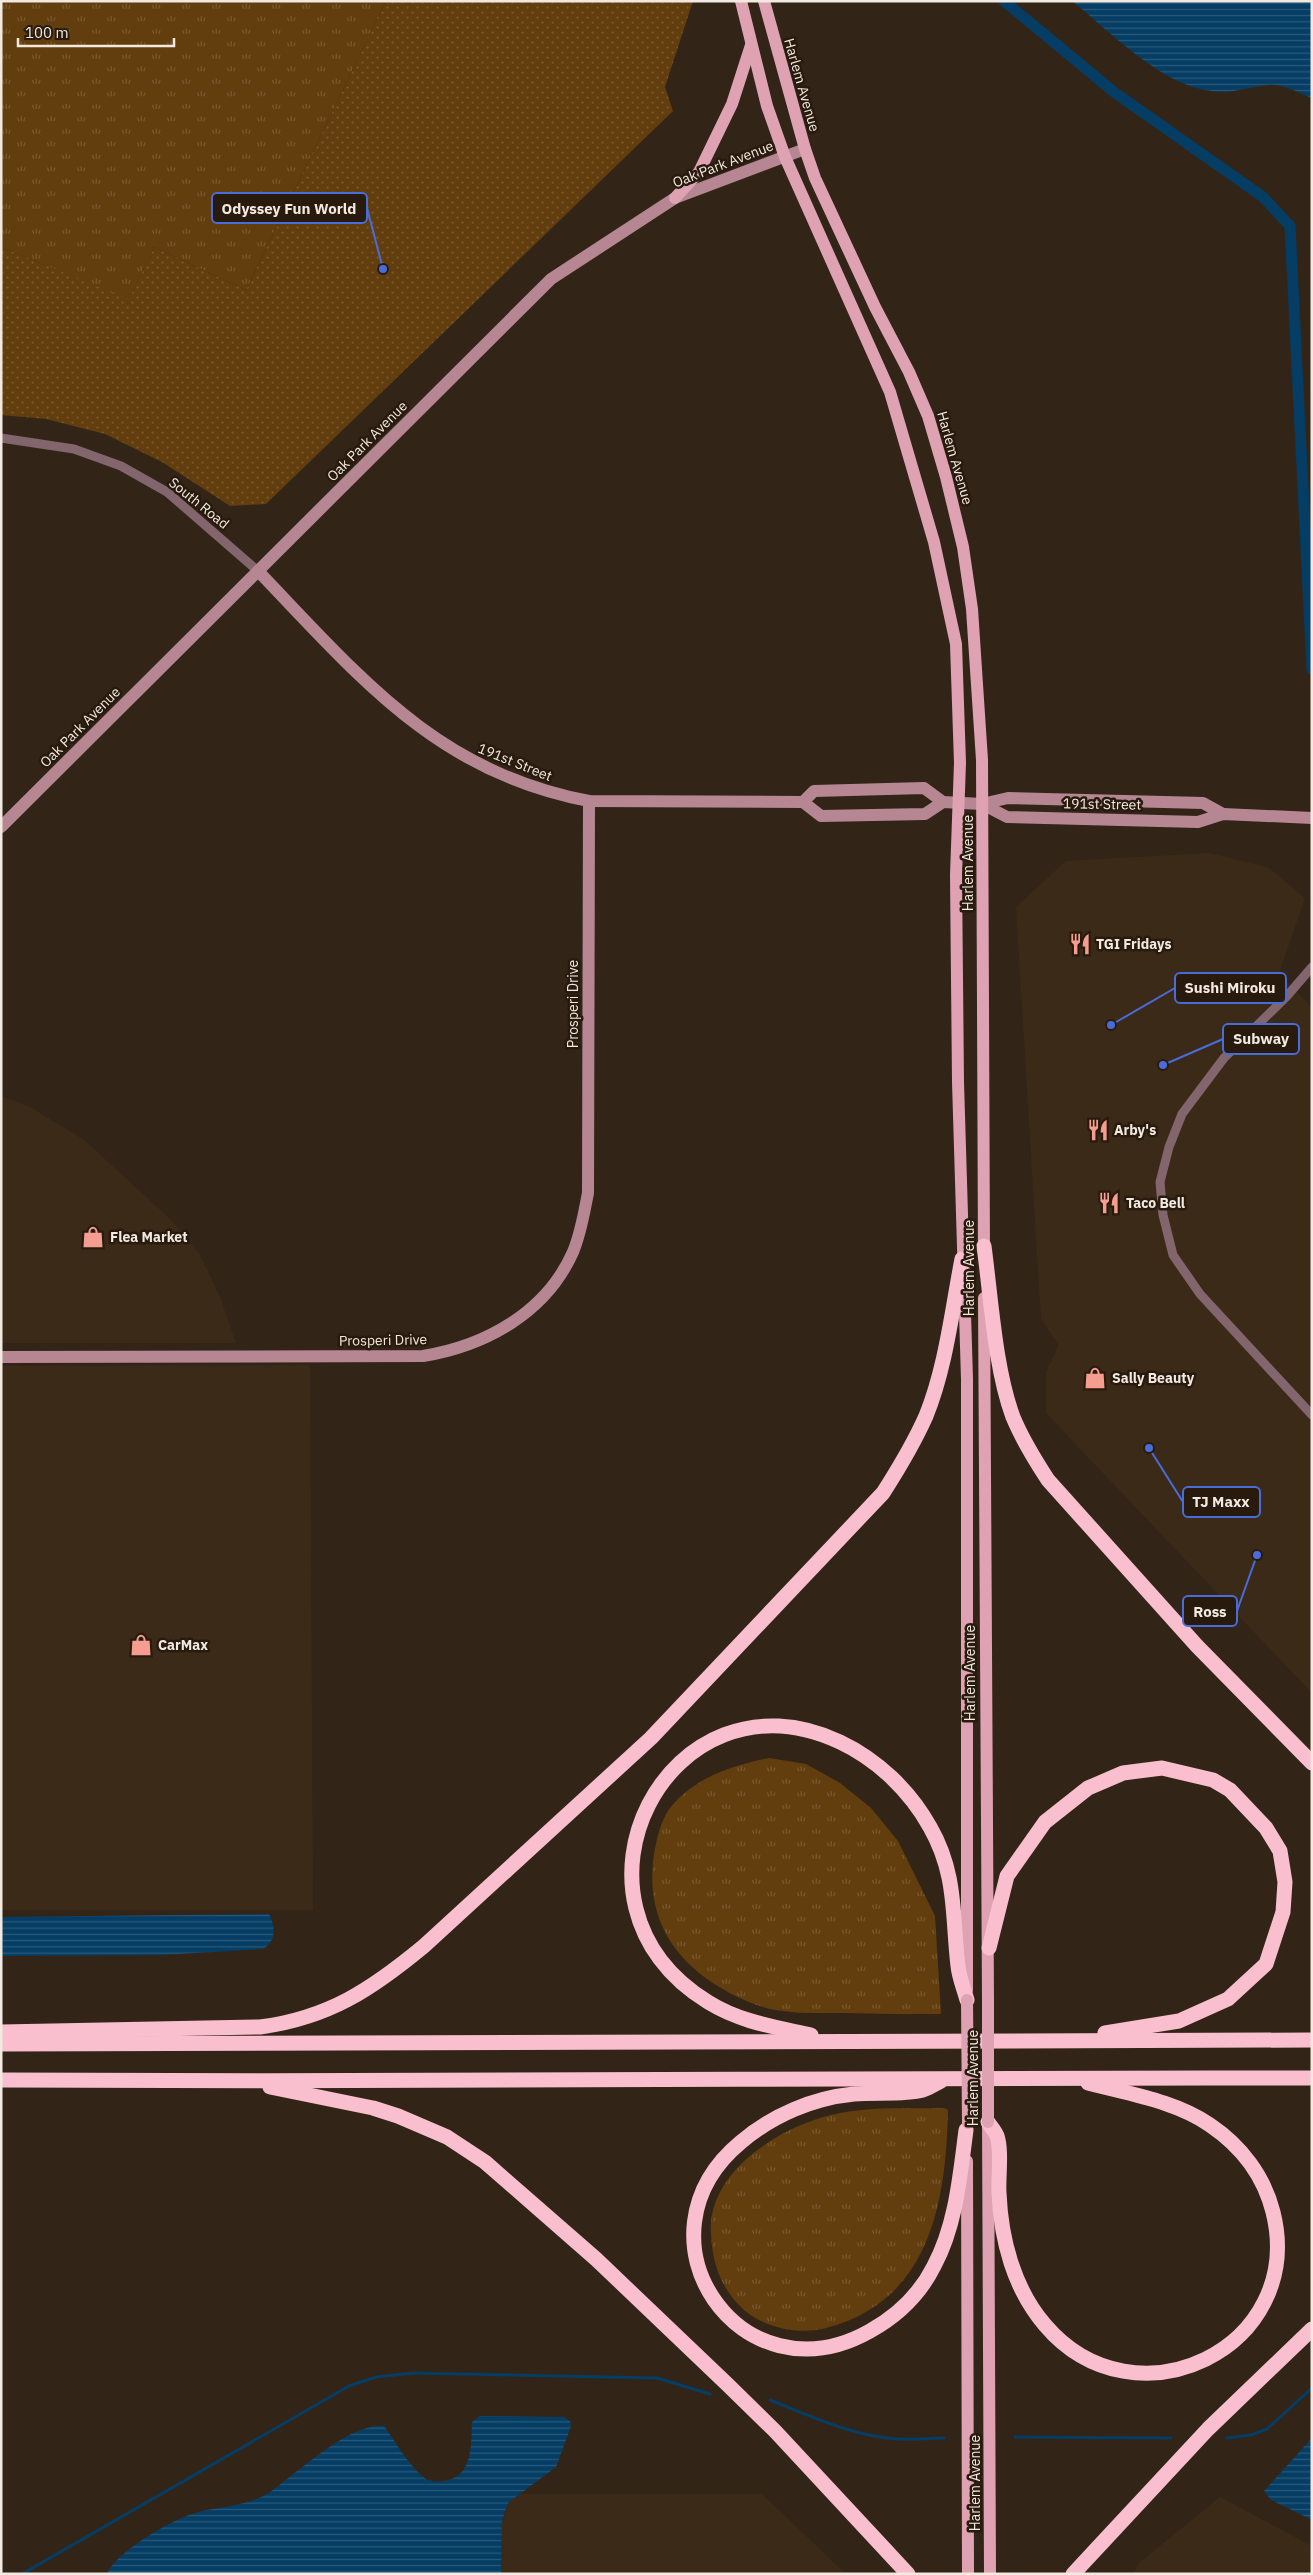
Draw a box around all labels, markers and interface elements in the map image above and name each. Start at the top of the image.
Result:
scale bar [18,15,174,47]
text: 100 m [25,23,69,42]
street label: Harlem Avenue [780,36,824,134]
street label: Oak Park Avenue [670,136,776,191]
callout: Odyssey Fun World [212,193,367,223]
text: Odyssey Fun World [222,199,356,218]
street label: Oak Park Avenue [323,397,411,485]
street label: Harlem Avenue [933,409,977,507]
street label: South Road [165,473,233,533]
street label: Oak Park Avenue [36,683,124,771]
street label: 191st Street [475,739,555,785]
street label: 191st Street [1063,794,1142,814]
street label: Harlem Avenue [959,815,977,911]
restaurant icon: TGI Fridays [1067,931,1093,957]
place label: TGI Fridays [1096,935,1171,953]
street label: Prosperi Drive [564,960,582,1048]
callout: Sushi Miroku [1175,973,1286,1003]
text: Sushi Miroku [1184,978,1276,997]
callout: Subway [1223,1024,1299,1054]
text: Subway [1233,1029,1289,1048]
restaurant icon: Arby's [1085,1117,1111,1143]
place label: Arby's [1114,1121,1156,1139]
restaurant icon: Taco Bell [1096,1190,1122,1216]
place label: Taco Bell [1126,1194,1185,1212]
street label: Harlem Avenue [960,1220,978,1316]
shop icon: Flea Market [80,1224,106,1250]
place label: Flea Market [110,1228,188,1246]
street label: Prosperi Drive [339,1330,428,1350]
shop icon: Sally Beauty [1082,1365,1108,1391]
place label: Sally Beauty [1112,1369,1195,1387]
callout: TJ Maxx [1183,1487,1260,1517]
text: TJ Maxx [1192,1492,1250,1511]
callout: Ross [1183,1596,1237,1626]
text: Ross [1193,1602,1227,1621]
street label: Harlem Avenue [961,1625,979,1721]
shop icon: CarMax [128,1632,154,1658]
place label: CarMax [158,1636,208,1654]
street label: Harlem Avenue [964,2030,982,2126]
street label: Harlem Avenue [966,2435,984,2531]

